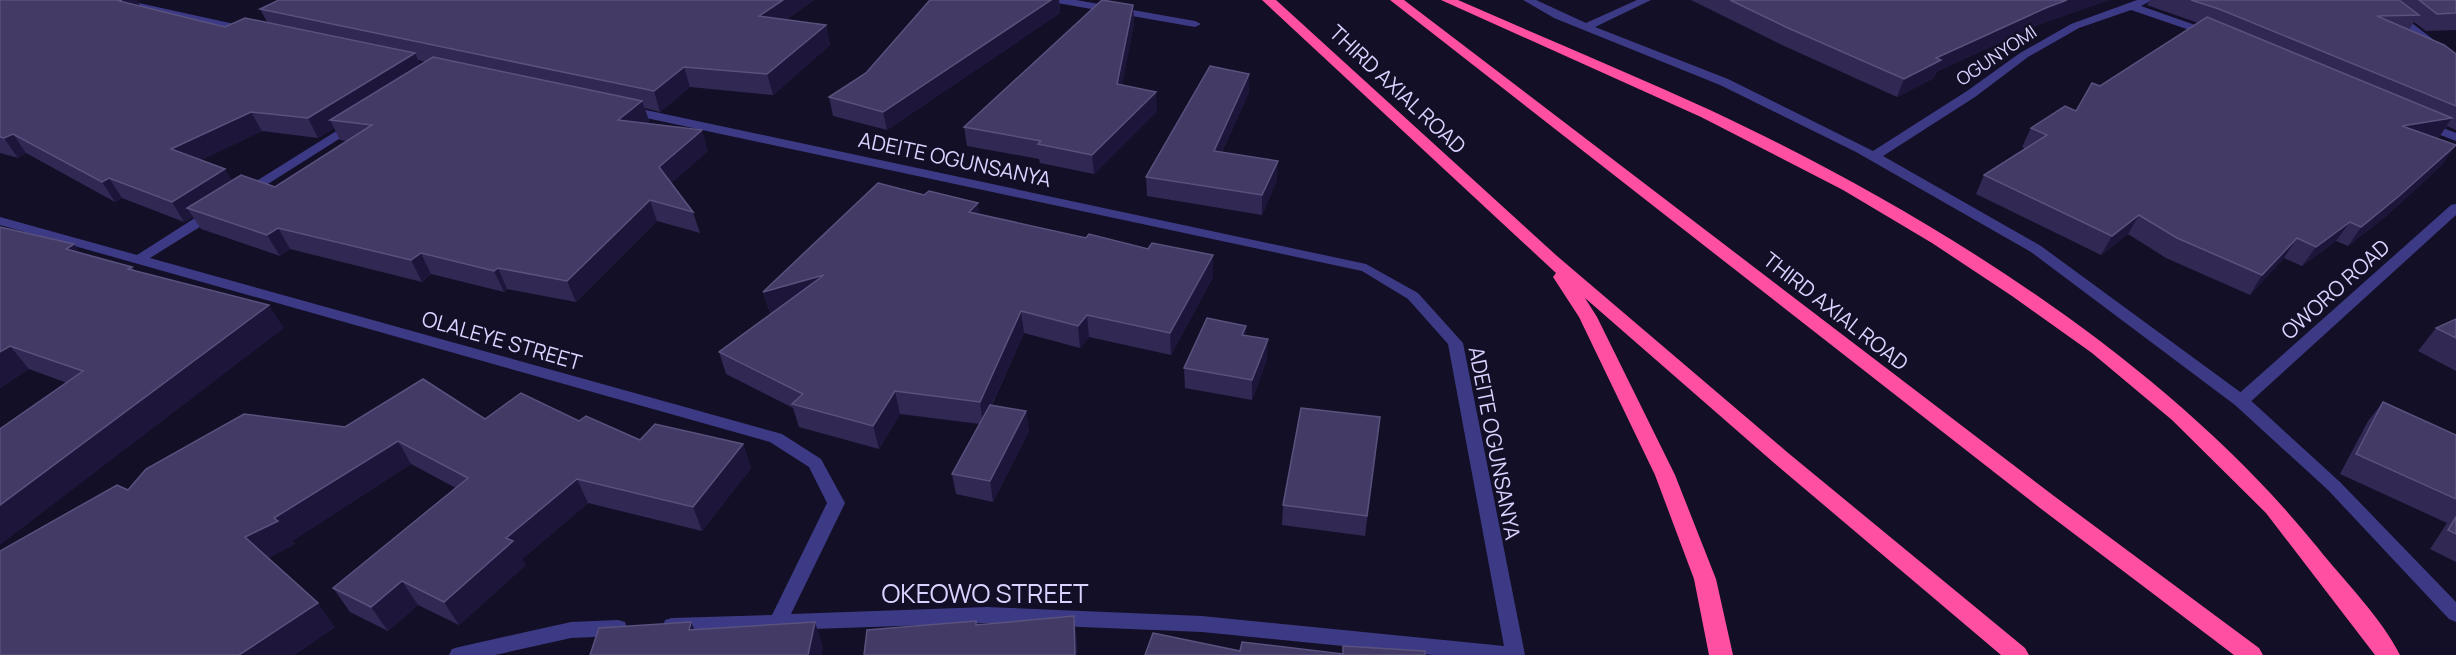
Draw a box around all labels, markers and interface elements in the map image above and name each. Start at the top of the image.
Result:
street label: THIRD AXIAL ROAD [1324,18,1472,160]
street label: OGUNYOMI [1951,19,2041,91]
street label: ADEITE OGUNSANYA [856,125,1054,193]
street label: OWORO ROAD [2275,233,2395,345]
street label: THIRD AXIAL ROAD [1758,246,1914,376]
street label: OLALEYE STREET [419,304,586,376]
street label: ADEITE OGUNSANYA [1463,344,1527,542]
street label: OKEOWO STREET [881,575,1089,611]

